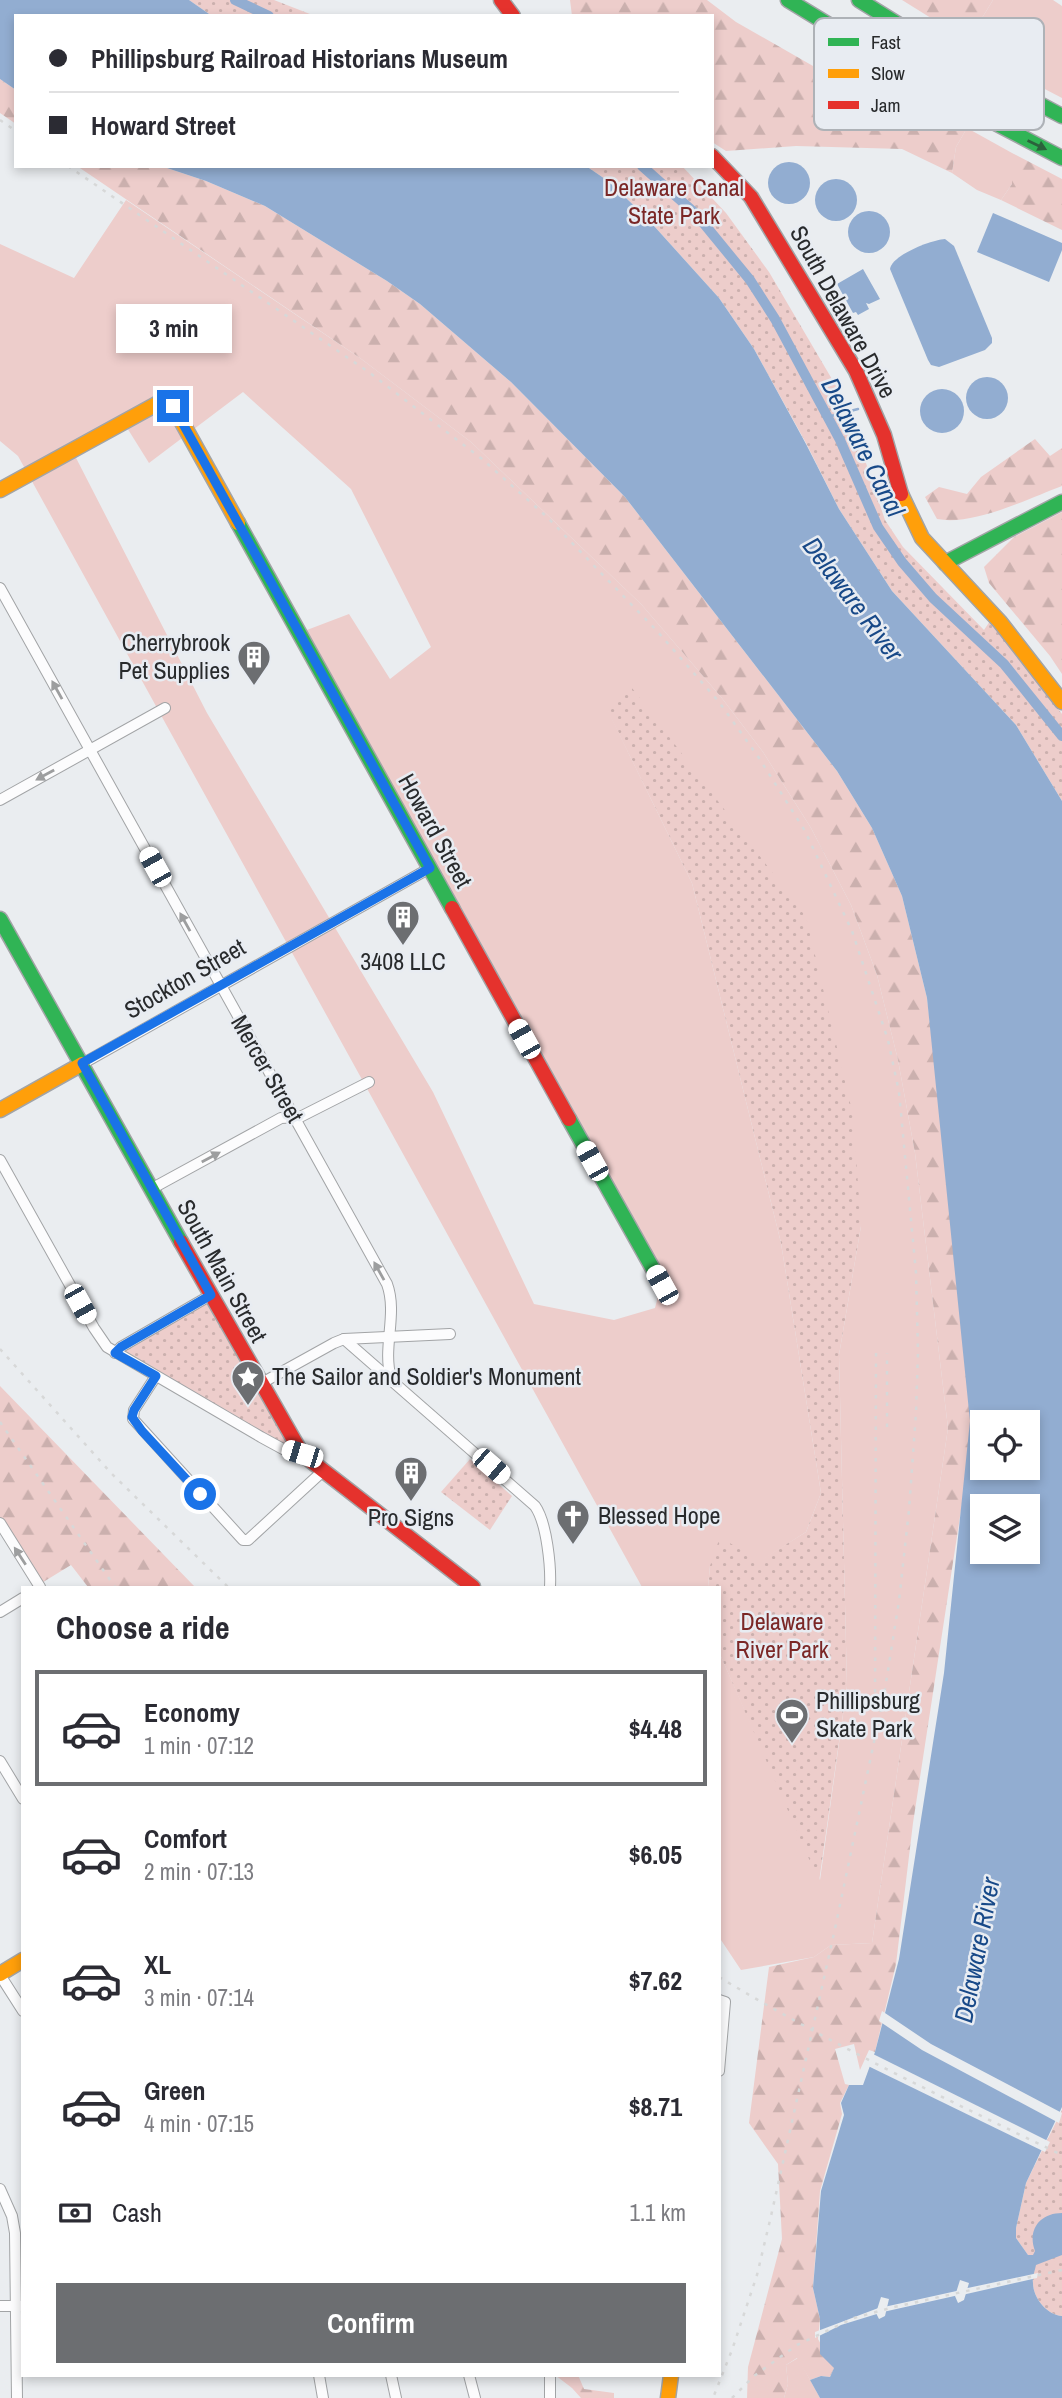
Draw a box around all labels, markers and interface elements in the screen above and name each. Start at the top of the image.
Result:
legend [814,18,1044,130]
text: Fast [871,29,901,55]
text: Phillipsburg Railroad Historians Museum [91,41,508,76]
text: Slow [871,60,906,86]
text: Jam [871,92,900,118]
text: Howard Street [91,108,236,143]
one-way arrow [1027,140,1047,151]
park label: Delaware Canal State Park [604,171,744,231]
street label: South Delaware Drive [783,220,905,403]
callout: 3 min [115,304,231,354]
text: 3 min [149,313,199,344]
water label: Delaware Canal [813,371,914,523]
route end [157,390,189,422]
water label: Delaware River [795,530,912,669]
place label: Cherrybrook Pet Supplies [118,626,230,686]
building icon: Cherrybrook Pet Supplies [235,638,273,687]
one-way arrow [51,681,63,700]
street label: Howard Street [391,768,481,894]
one-way arrow [35,769,55,781]
car [136,844,175,890]
building icon: 3408 LLC [384,898,422,947]
one-way arrow [179,912,191,932]
street label: Stockton Street [118,930,251,1026]
place label: 3408 LLC [360,945,446,977]
street label: Mercer Street [224,1009,312,1129]
car [505,1016,544,1062]
car [573,1138,612,1184]
one-way arrow [201,1151,221,1163]
street label: South Main Street [170,1193,276,1348]
one-way arrow [373,1261,385,1280]
car [643,1262,682,1308]
car [61,1281,100,1327]
place icon: The Sailor and Soldier's Monument [229,1358,267,1407]
place label: The Sailor and Soldier's Monument [272,1360,582,1392]
map controls [970,1410,1040,1564]
button: locate [970,1410,1040,1480]
car [279,1438,326,1470]
car [469,1444,514,1488]
building icon: Pro Signs [392,1454,430,1503]
route start [184,1478,216,1510]
button: layers [970,1494,1040,1564]
church icon: Blessed Hope [554,1497,592,1546]
place label: Blessed Hope [598,1499,721,1531]
place label: Pro Signs [368,1501,454,1533]
one-way arrow [13,1546,26,1565]
park label: Delaware River Park [736,1605,829,1665]
text: Choose a ride [56,1606,230,1649]
place label: Phillipsburg Skate Park [816,1684,920,1744]
text: Economy [144,1695,240,1730]
sports icon: Phillipsburg Skate Park [773,1696,811,1745]
icon: car [60,1697,123,1760]
text: $4.48 [629,1711,682,1746]
text: 1 min · 07:12 [144,1730,254,1761]
text: Comfort [144,1821,227,1856]
icon: car [60,1823,123,1886]
text: $6.05 [629,1837,682,1872]
text: 2 min · 07:13 [144,1856,254,1887]
water label: Delaware River [945,1874,1008,2025]
text: XL [144,1947,171,1982]
icon: car [60,1949,123,2012]
text: $7.62 [629,1963,682,1998]
text: 3 min · 07:14 [144,1982,254,2013]
text: Green [144,2073,206,2108]
icon: car [60,2075,123,2138]
text: $8.71 [629,2089,682,2124]
text: 4 min · 07:15 [144,2108,254,2139]
icon: cash [56,2194,94,2232]
text: Cash [112,2195,162,2230]
text: 1.1 km [629,2197,686,2228]
button: Confirm [56,2283,686,2363]

